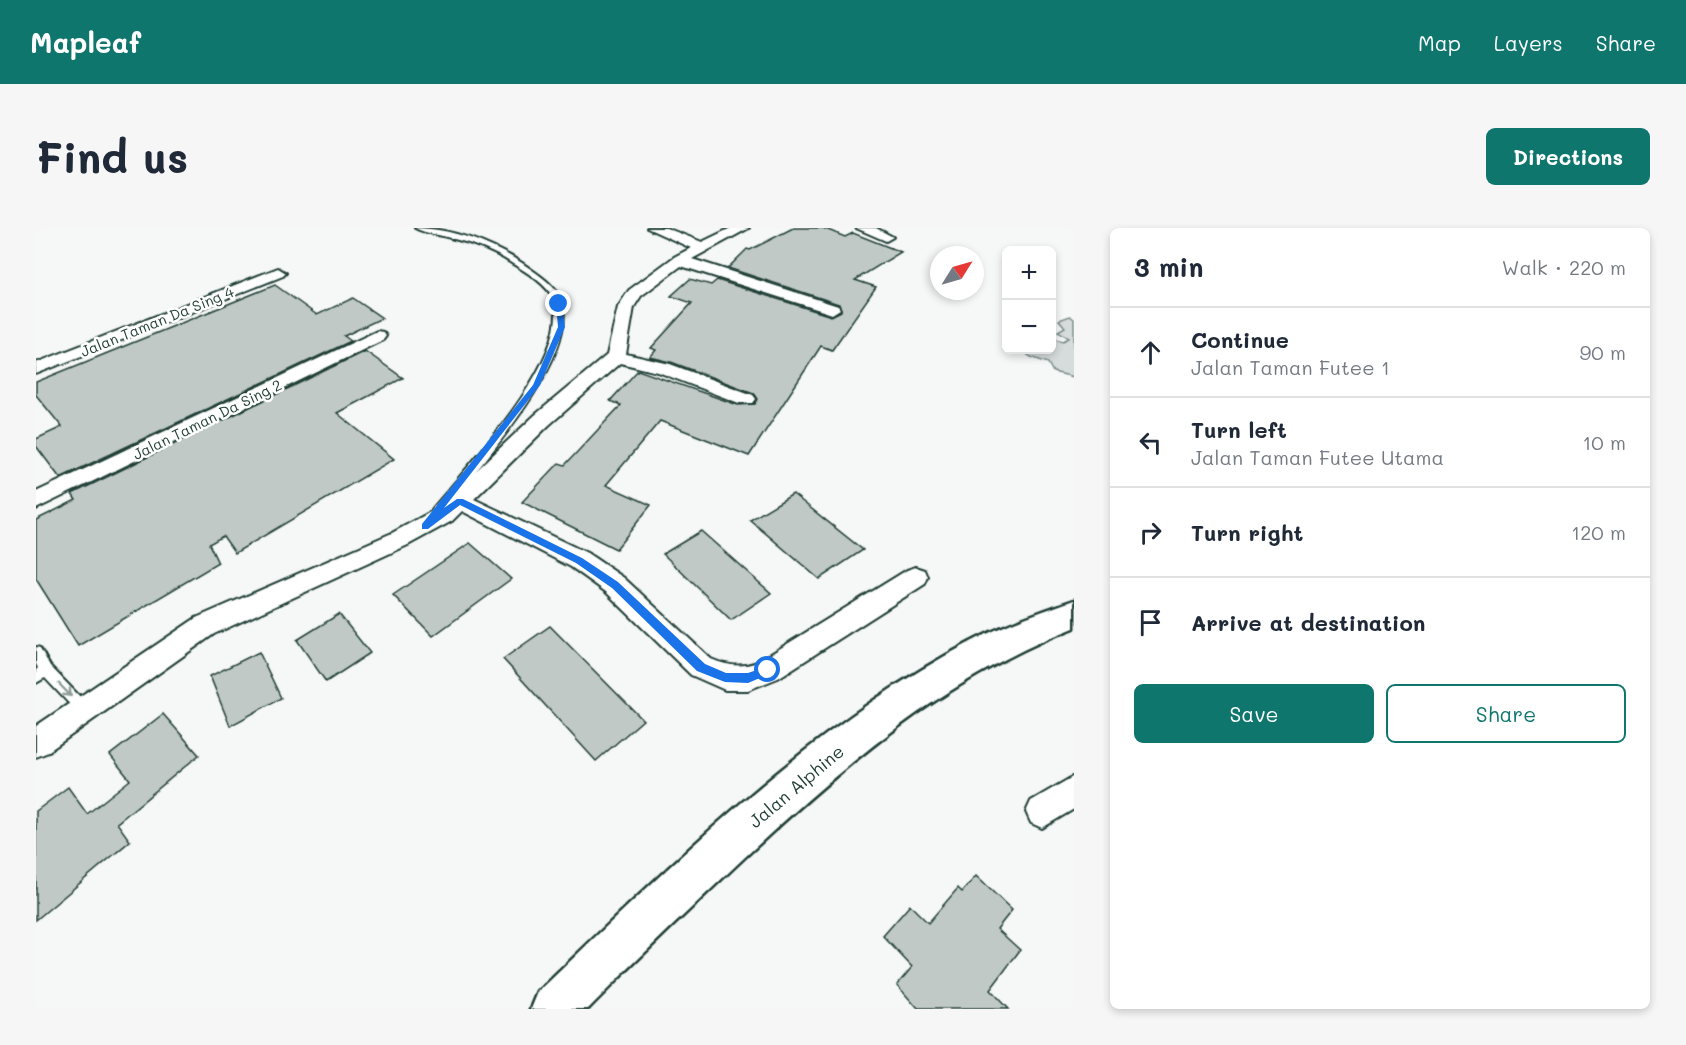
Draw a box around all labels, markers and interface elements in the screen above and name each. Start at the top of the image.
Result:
text: Mapleaf [30,24,141,60]
text: Map [1418,29,1461,56]
text: Layers [1494,29,1563,56]
text: Share [1596,29,1656,56]
button: Directions [1486,128,1650,185]
text: Find us [36,129,188,184]
north arrow [930,246,984,300]
map controls [1002,246,1056,354]
button: + [1002,246,1056,300]
text: 3 min [1134,250,1203,284]
text: Walk · 220 m [1502,254,1626,280]
street label: Jalan Taman Da Sing 4 [77,281,237,361]
route end [545,290,571,316]
button: − [1002,300,1056,354]
text: Continue [1191,325,1289,354]
icon: ahead [1134,336,1167,369]
text: 90 m [1580,339,1626,365]
text: Jalan Taman Futee 1 [1191,354,1390,380]
street label: Jalan Taman Da Sing 2 [129,374,285,464]
text: Turn left [1191,415,1287,444]
icon: left [1134,426,1167,459]
text: 10 m [1582,429,1626,455]
text: Jalan Taman Futee Utama [1191,444,1444,470]
icon: right [1134,516,1167,549]
text: Turn right [1191,518,1303,547]
text: 120 m [1571,519,1626,545]
icon: arrive [1134,606,1167,639]
text: Arrive at destination [1191,608,1426,637]
route start [754,656,780,682]
one-way arrow [58,682,72,697]
button: Save [1134,684,1374,743]
button: Share [1386,684,1626,743]
street label: Jalan Alphine [743,739,849,833]

